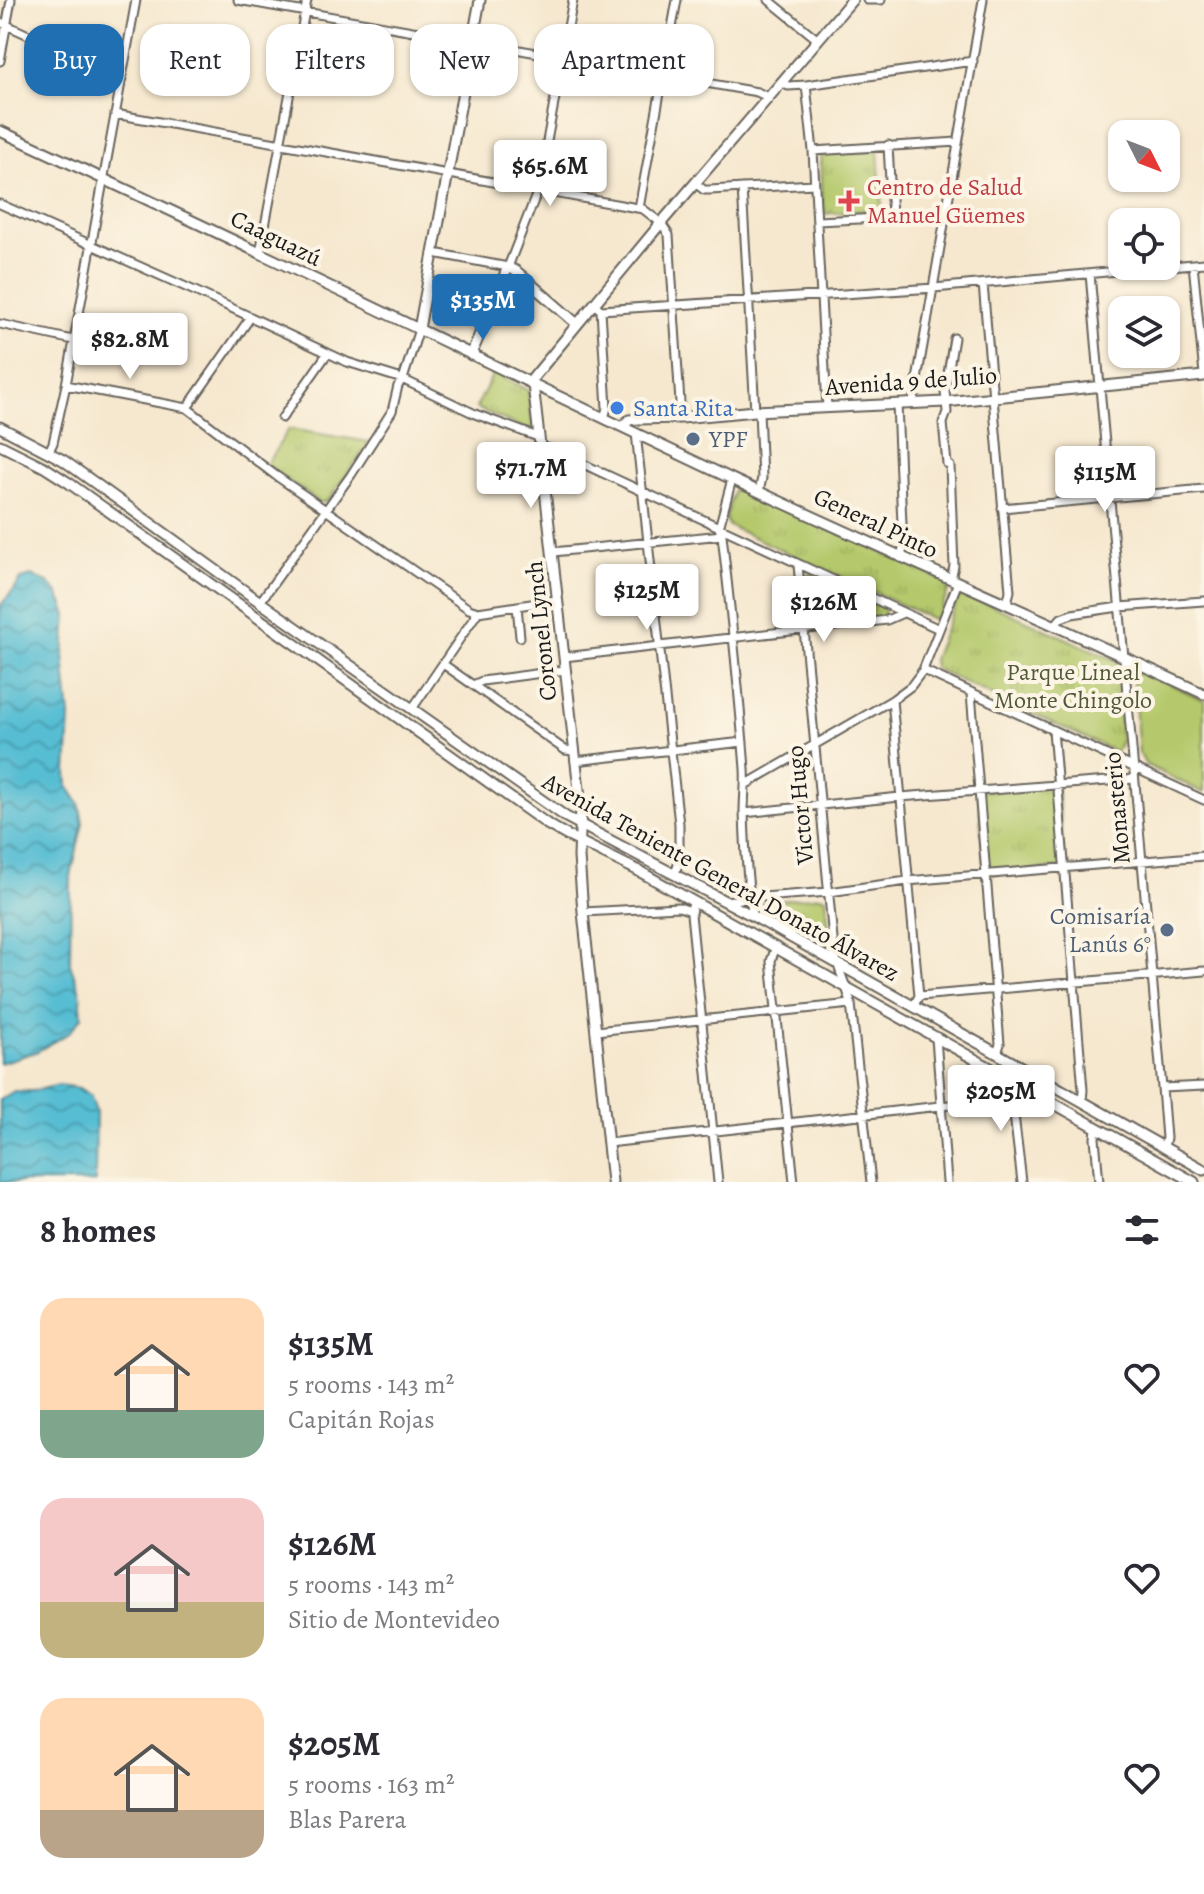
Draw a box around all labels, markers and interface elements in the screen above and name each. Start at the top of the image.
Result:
chip: Buy [24,24,124,96]
chip: Rent [140,24,250,96]
chip: Filters [266,24,394,96]
chip: New [410,24,518,96]
chip: Apartment [534,24,714,96]
north arrow [1108,120,1180,192]
map controls [1108,120,1180,368]
pin: $65.6M [485,140,615,208]
text: $65.6M [512,148,588,183]
place label: Centro de Salud Manuel Güemes [867,171,1025,231]
marker: Centro de Salud Manuel Güemes [838,190,860,212]
street label: Caaguazú [225,202,327,274]
button: locate [1108,208,1180,280]
pin: $135M [427,274,539,342]
text: $135M [450,282,516,317]
button: layers [1108,296,1180,368]
pin: $82.8M [65,313,195,381]
text: $82.8M [91,321,169,356]
street label: Avenida 9 de Julio [823,359,998,403]
place label: Santa Rita [633,392,735,424]
marker: Santa Rita [608,399,626,417]
place label: YPF [708,423,747,455]
marker: YPF [684,430,702,448]
pin: $71.7M [466,442,596,510]
pin: $115M [1049,446,1161,514]
text: $71.7M [495,450,567,485]
text: $115M [1073,454,1137,489]
street label: General Pinto [809,480,943,566]
street label: Coronel Lynch [518,559,564,703]
pin: $125M [591,564,703,632]
text: $125M [614,572,680,607]
pin: $126M [768,576,880,644]
text: $126M [790,584,858,619]
park label: Parque Lineal Monte Chingolo [994,656,1152,716]
street label: Victor Hugo [779,744,821,867]
street label: Monasterio [1096,751,1138,865]
street label: Avenida Teniente General Donato Álvarez [536,765,905,989]
place label: Comisaría Lanús 6° [1050,900,1152,960]
marker: Comisaría Lanús 6° [1158,921,1176,939]
pin: $205M [945,1065,1057,1133]
text: $205M [966,1073,1036,1108]
text: 8 homes [40,1207,156,1254]
icon: filters [1120,1208,1164,1252]
text: $135M [288,1320,374,1367]
icon: home [104,1330,200,1426]
icon: heart [1120,1356,1164,1400]
text: 5 rooms · 143 m² [288,1367,454,1402]
text: Capitán Rojas [288,1402,435,1437]
text: $126M [288,1520,377,1567]
icon: home [104,1530,200,1626]
icon: heart [1120,1556,1164,1600]
text: 5 rooms · 143 m² [288,1567,454,1602]
text: Sitio de Montevideo [288,1602,500,1637]
text: $205M [288,1720,380,1767]
icon: home [104,1730,200,1826]
icon: heart [1120,1756,1164,1800]
text: 5 rooms · 163 m² [288,1767,455,1802]
text: Blas Parera [288,1802,407,1837]

